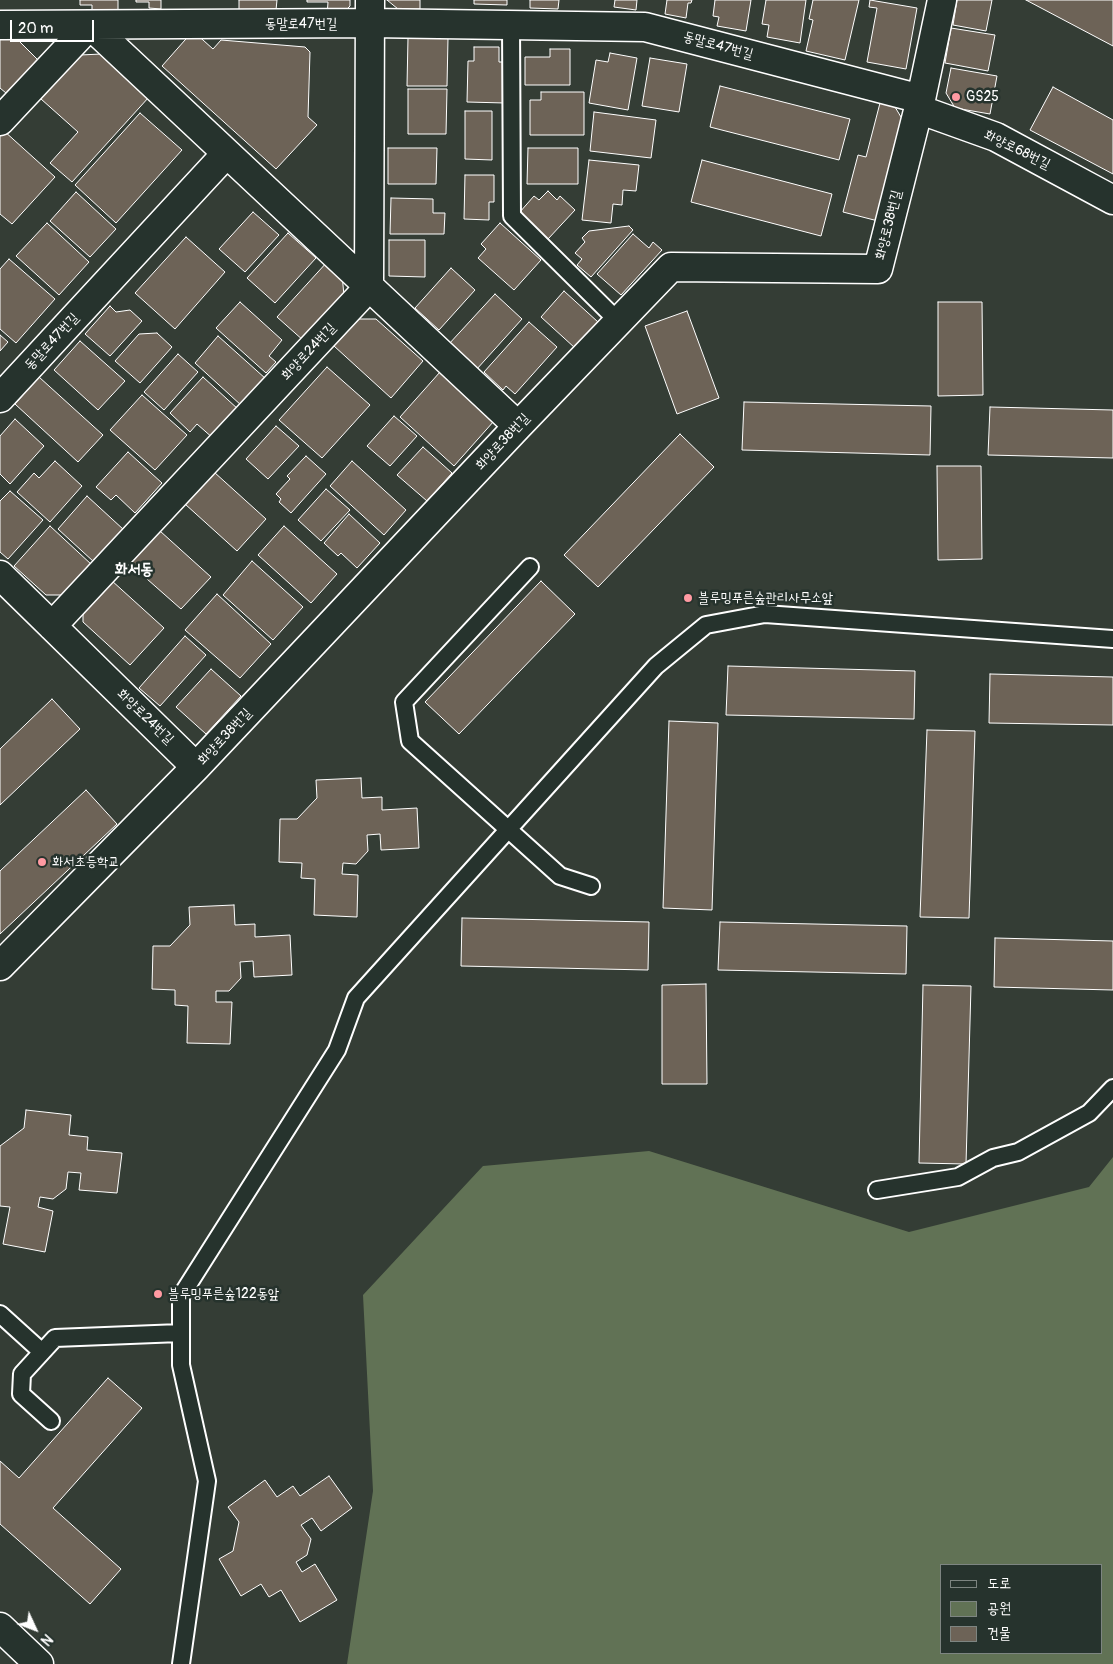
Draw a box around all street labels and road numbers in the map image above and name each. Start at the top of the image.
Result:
street label: 동말로47번길 [265,16,337,32]
street label: 동말로47번길 [681,29,755,63]
street label: 화양로68번길 [981,127,1053,173]
street label: 화양로38번길 [872,188,906,262]
street label: 동말로47번길 [21,310,83,374]
street label: 화양로24번길 [278,320,340,384]
street label: 화양로38번길 [473,410,533,474]
street label: 화양로24번길 [113,686,177,748]
street label: 화양로38번길 [195,705,255,769]

